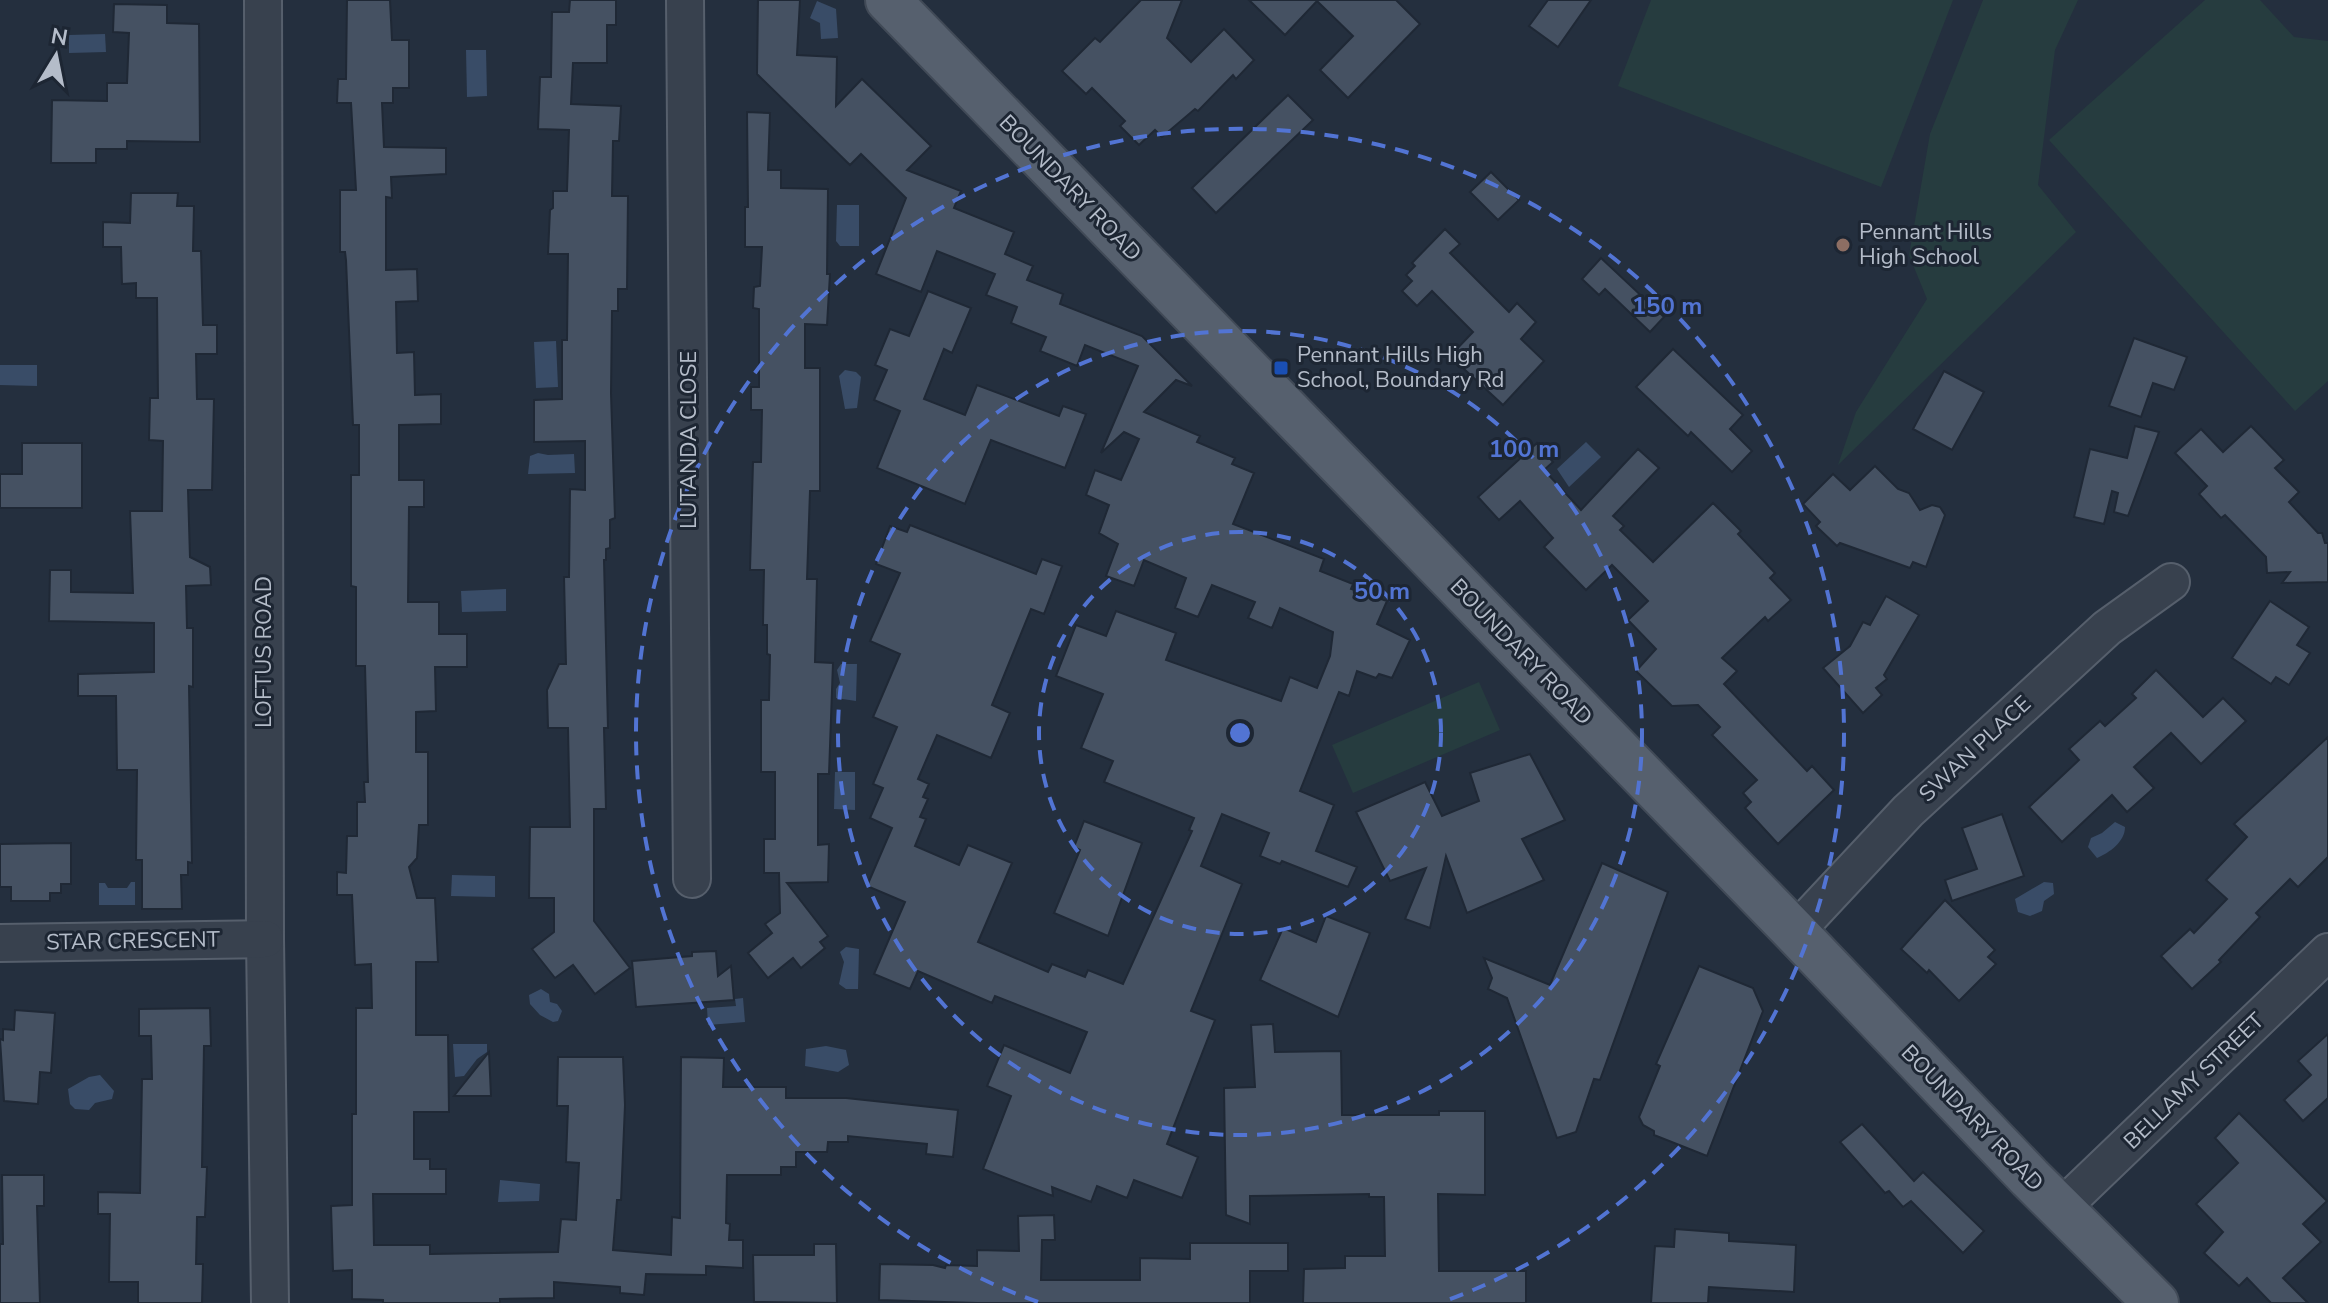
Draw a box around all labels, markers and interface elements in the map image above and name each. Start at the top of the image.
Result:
north arrow [16,16,96,96]
text: N [49,21,70,53]
street label: BOUNDARY ROAD [992,108,1148,268]
place label: Pennant Hills High School [1859,217,1992,272]
marker: Pennant Hills High School [1834,236,1852,254]
text: 150 m [1632,290,1702,322]
place label: Pennant Hills High School, Boundary Rd [1297,340,1504,395]
street label: LUTANDA CLOSE [674,351,704,529]
marker: Pennant Hills High School, Boundary Rd [1272,359,1290,377]
text: 100 m [1489,433,1559,465]
street label: BOUNDARY ROAD [1443,572,1599,732]
text: 50 m [1354,575,1410,607]
street label: LOFTUS ROAD [249,576,279,728]
street label: SWAN PLACE [1912,689,2038,809]
centre of rings [1226,719,1254,747]
street label: STAR CRESCENT [46,924,221,958]
street label: BELLAMY STREET [2117,1006,2271,1156]
street label: BOUNDARY ROAD [1894,1038,2050,1198]

